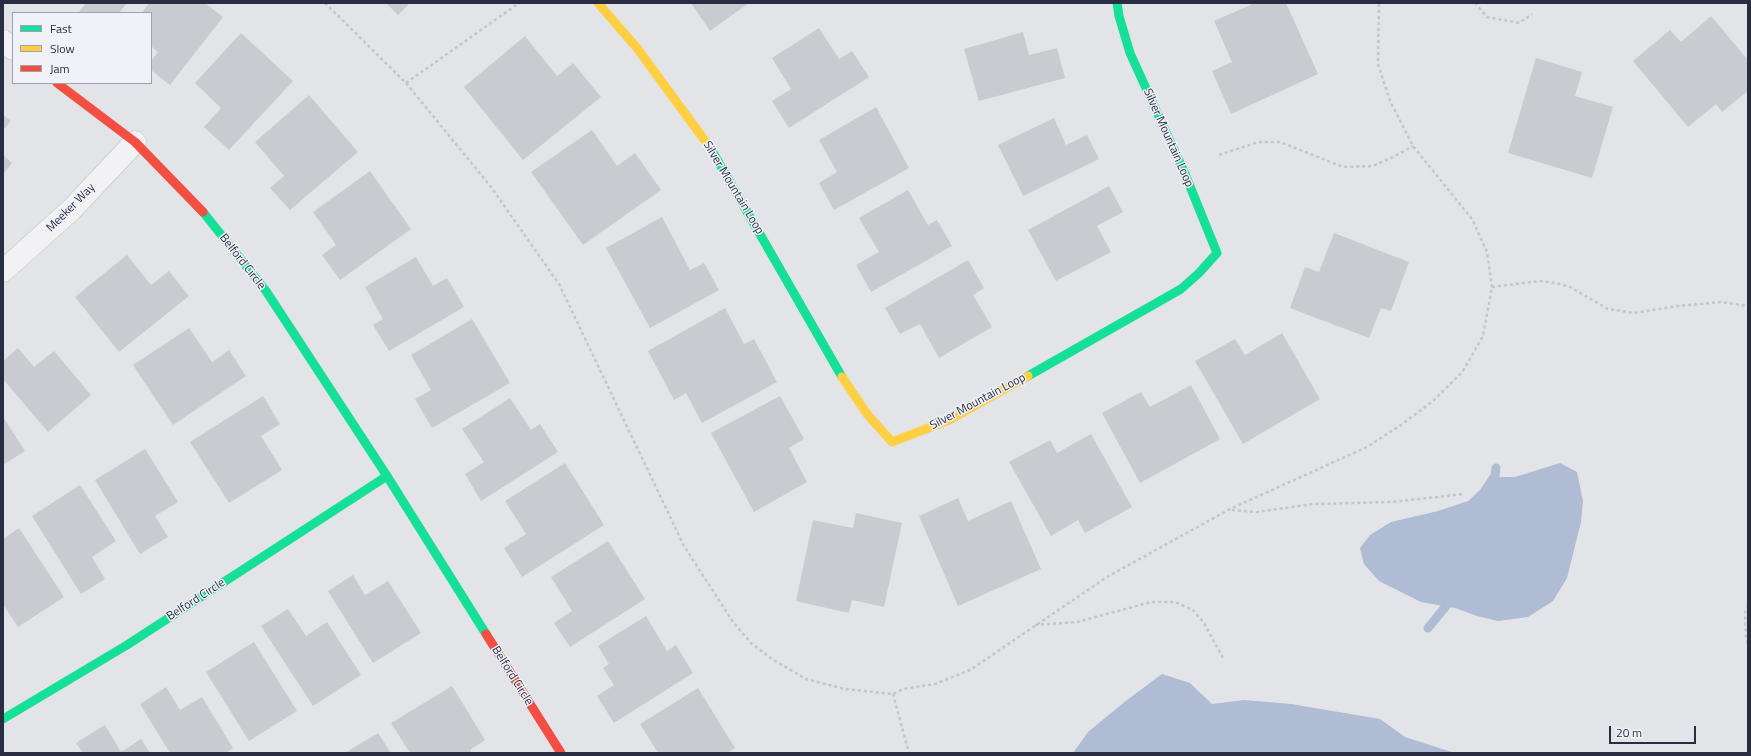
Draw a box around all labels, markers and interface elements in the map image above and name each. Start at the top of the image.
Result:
legend [12,12,152,84]
text: Fast [50,19,72,38]
text: Slow [50,39,75,58]
text: Jam [50,59,70,78]
street label: Silver Mountain Loop [1140,87,1196,189]
street label: Silver Mountain Loop [699,139,767,237]
street label: Meeker Way [44,181,98,235]
street label: Belford Circle [216,231,268,293]
street label: Silver Mountain Loop [928,371,1028,433]
street label: Belford Circle [164,576,228,624]
street label: Belford Circle [488,644,536,708]
scale bar [1611,718,1698,744]
text: 20 m [1616,723,1642,742]

